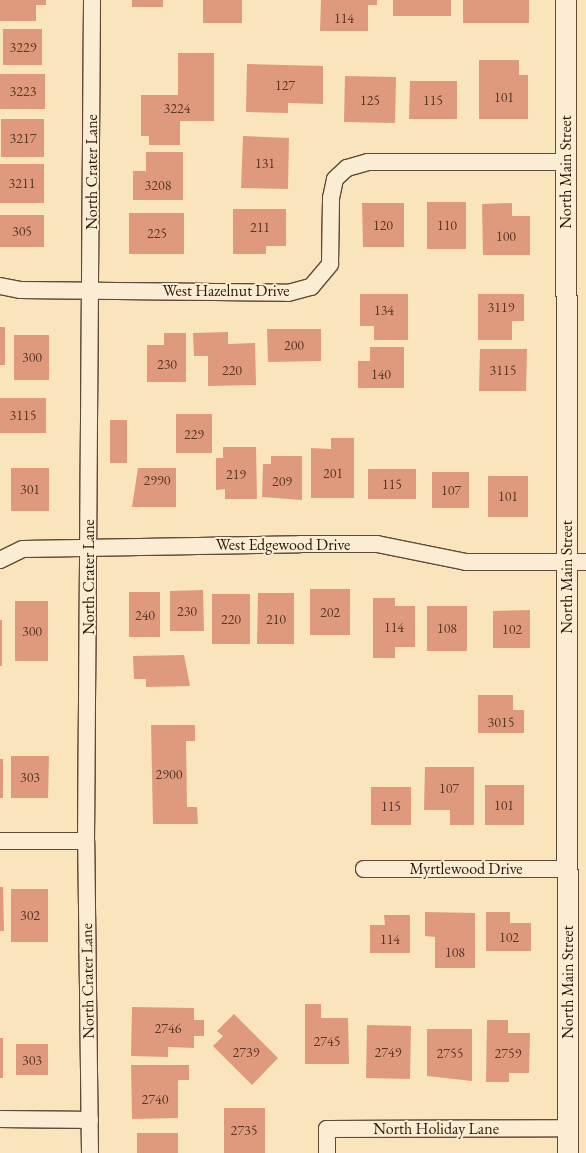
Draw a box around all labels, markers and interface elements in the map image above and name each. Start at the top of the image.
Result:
house number: 114 [334,10,354,26]
house number: 3229 [10,39,36,55]
house number: 127 [275,77,295,93]
house number: 3223 [10,83,36,99]
house number: 101 [494,89,514,105]
house number: 125 [360,92,380,108]
house number: 115 [423,92,443,108]
house number: 3224 [164,100,190,116]
street label: North Crater Lane [82,114,102,230]
street label: North Main Street [556,115,576,229]
house number: 3217 [10,130,36,146]
house number: 131 [255,155,275,171]
house number: 3211 [9,175,35,191]
house number: 3208 [145,177,171,193]
house number: 120 [373,217,393,233]
house number: 110 [437,217,457,233]
house number: 211 [250,219,270,235]
house number: 305 [12,223,32,239]
house number: 225 [147,225,167,241]
house number: 100 [496,228,516,244]
street label: West Hazelnut Drive [162,281,290,301]
house number: 3119 [488,299,514,315]
house number: 134 [374,302,394,318]
house number: 200 [284,337,304,353]
house number: 300 [22,349,42,365]
house number: 230 [157,356,177,372]
house number: 220 [222,362,242,378]
house number: 3115 [490,362,516,378]
house number: 140 [371,366,391,382]
house number: 3115 [10,407,36,423]
house number: 229 [184,426,204,442]
house number: 201 [323,465,343,481]
house number: 219 [226,466,246,482]
house number: 2990 [144,472,170,488]
house number: 209 [272,473,292,489]
house number: 115 [382,476,402,492]
house number: 301 [20,481,40,497]
house number: 107 [441,482,461,498]
house number: 101 [498,488,518,504]
street label: North Crater Lane [79,519,99,635]
street label: North Main Street [557,520,577,634]
street label: West Edgewood Drive [216,535,350,555]
house number: 230 [177,603,197,619]
house number: 202 [320,604,340,620]
house number: 240 [135,607,155,623]
house number: 220 [221,611,241,627]
house number: 210 [266,611,286,627]
house number: 114 [384,619,404,635]
house number: 108 [437,620,457,636]
house number: 102 [502,621,522,637]
house number: 300 [22,623,42,639]
house number: 3015 [488,714,514,730]
house number: 2900 [156,766,182,782]
house number: 303 [20,769,40,785]
house number: 107 [439,780,459,796]
house number: 101 [494,797,514,813]
house number: 115 [381,798,401,814]
street label: Myrtlewood Drive [409,859,523,879]
house number: 302 [20,907,40,923]
street label: North Crater Lane [77,923,99,1039]
street label: North Main Street [558,925,578,1039]
house number: 102 [499,929,519,945]
house number: 114 [380,931,400,947]
house number: 108 [445,944,465,960]
house number: 2746 [155,1020,181,1036]
house number: 2745 [314,1033,340,1049]
house number: 2739 [233,1044,259,1060]
house number: 2749 [375,1044,401,1060]
house number: 2755 [437,1045,463,1061]
house number: 2759 [495,1045,521,1061]
house number: 303 [22,1052,42,1068]
house number: 2740 [142,1091,168,1107]
street label: North Holiday Lane [373,1119,499,1139]
house number: 2735 [231,1122,257,1138]

